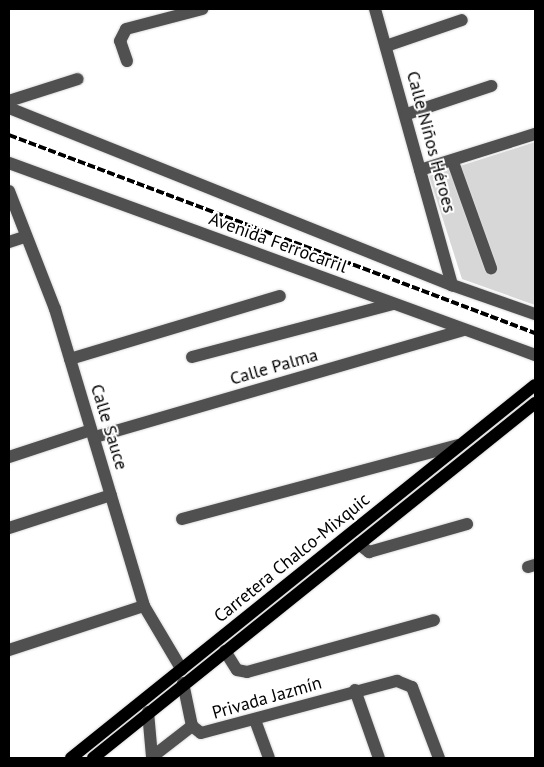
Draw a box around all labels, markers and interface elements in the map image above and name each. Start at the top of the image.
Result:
street label: Calle Niños Héroes [402,69,460,215]
street label: Avenida Ferrocarril [206,208,350,278]
street label: Calle Palma [228,344,320,390]
street label: Calle Sauce [86,382,132,472]
street label: Carretera Chalco-Mixquic [210,489,374,627]
street label: Privada Jazmín [210,672,324,724]

